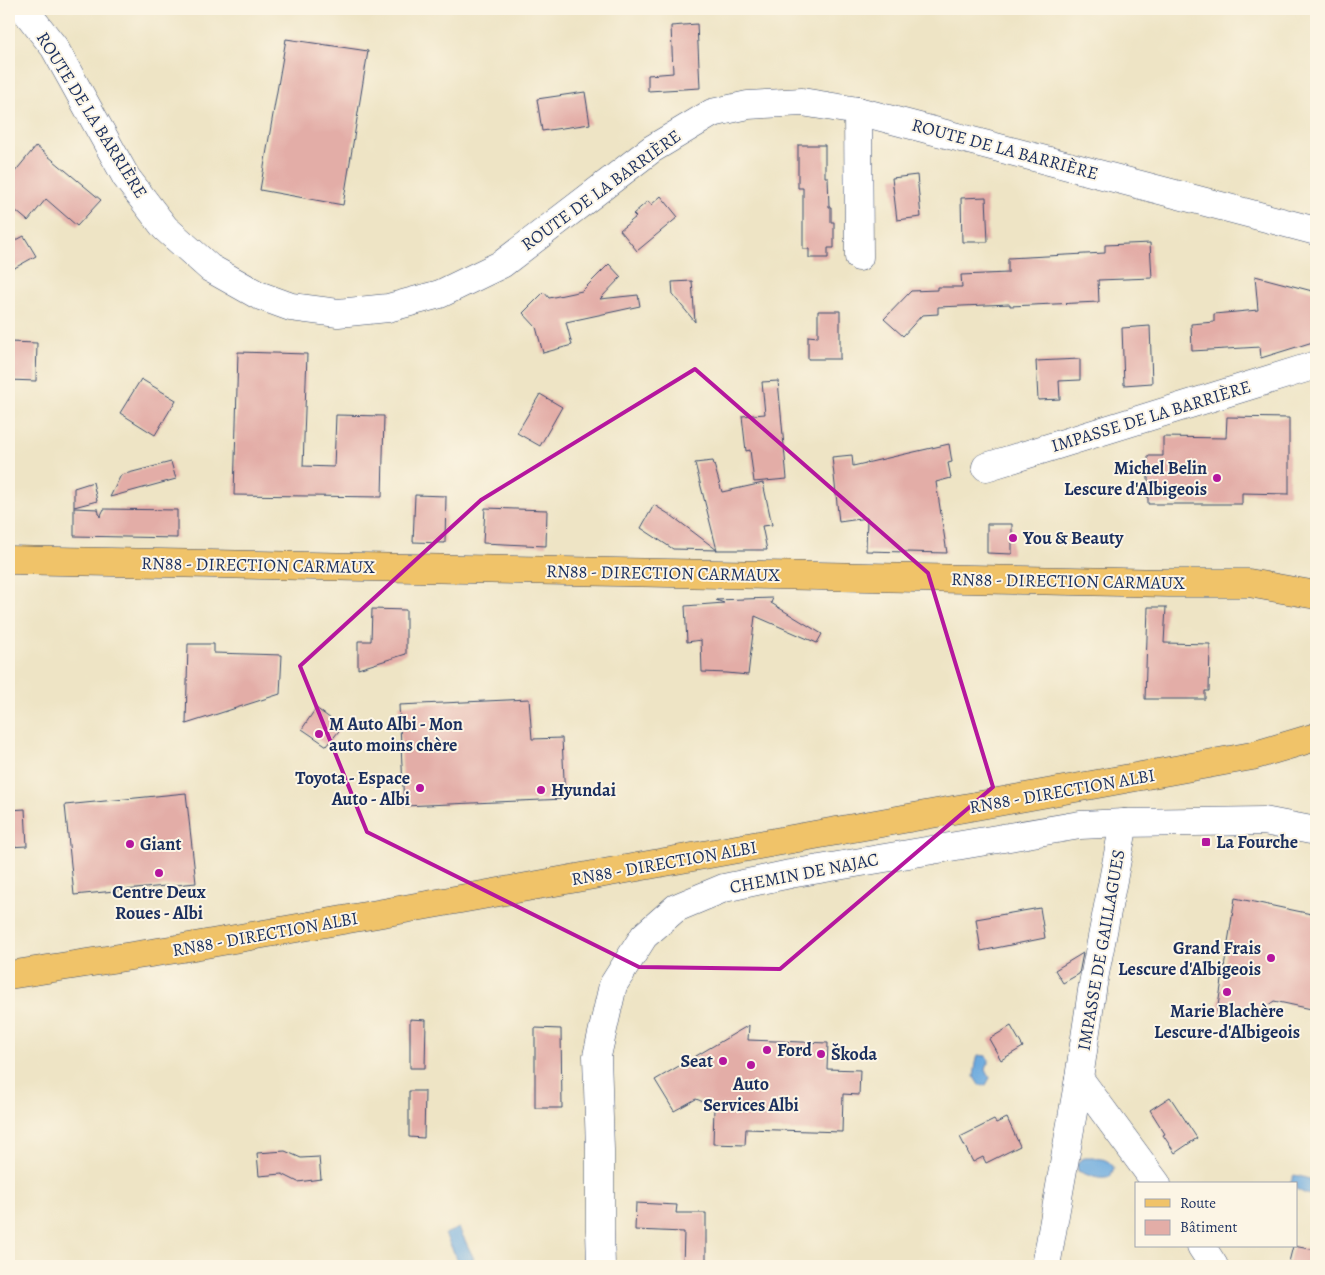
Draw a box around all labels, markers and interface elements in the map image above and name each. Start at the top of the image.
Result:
street label: ROUTE DE LA BARRIÈRE [31,27,153,203]
street label: ROUTE DE LA BARRIÈRE [909,113,1101,185]
street label: ROUTE DE LA BARRIÈRE [516,124,686,256]
street label: IMPASSE DE LA BARRIÈRE [1048,374,1254,458]
place label: Michel Belin Lescure d'Albigeois [1064,456,1207,501]
marker: Michel Belin Lescure d'Albigeois [1211,472,1223,484]
place label: You & Beauty [1022,526,1124,550]
marker: You & Beauty [1007,532,1019,544]
street label: RN88 - DIRECTION CARMAUX [141,551,375,579]
street label: RN88 - DIRECTION CARMAUX [546,559,780,587]
street label: RN88 - DIRECTION CARMAUX [951,567,1185,595]
place label: M Auto Albi - Mon auto moins chère [329,712,463,757]
marker: M Auto Albi - Mon auto moins chère [313,728,325,740]
street label: RN88 - DIRECTION ALBI [967,763,1157,819]
place label: Toyota - Espace Auto - Albi [295,766,410,811]
place label: Hyundai [551,778,616,802]
marker: Toyota - Espace Auto - Albi [414,782,426,794]
marker: Hyundai [535,784,547,796]
place label: La Fourche [1216,830,1298,854]
place label: Giant [140,832,181,856]
street label: RN88 - DIRECTION ALBI [569,835,759,891]
marker: La Fourche [1200,836,1212,848]
marker: Giant [124,838,136,850]
street label: CHEMIN DE NAJAC [728,847,880,899]
street label: IMPASSE DE GAILLAGUES [1071,847,1131,1053]
marker: Centre Deux Roues - Albi [153,867,165,879]
place label: Centre Deux Roues - Albi [112,880,206,925]
street label: RN88 - DIRECTION ALBI [170,906,360,962]
place label: Grand Frais Lescure d'Albigeois [1118,936,1261,981]
marker: Grand Frais Lescure d'Albigeois [1265,952,1277,964]
marker: Marie Blachère Lescure-d'Albigeois [1221,986,1233,998]
place label: Marie Blachère Lescure-d'Albigeois [1154,999,1300,1044]
place label: Ford [777,1038,812,1062]
place label: Škoda [831,1042,878,1066]
marker: Ford [761,1044,773,1056]
marker: Škoda [815,1048,827,1060]
place label: Seat [681,1049,713,1073]
marker: Seat [717,1055,729,1067]
marker: Auto Services Albi [745,1059,757,1071]
place label: Auto Services Albi [703,1072,799,1117]
legend [1135,1182,1298,1248]
text: Route [1180,1193,1216,1213]
text: Bâtiment [1180,1217,1238,1237]

